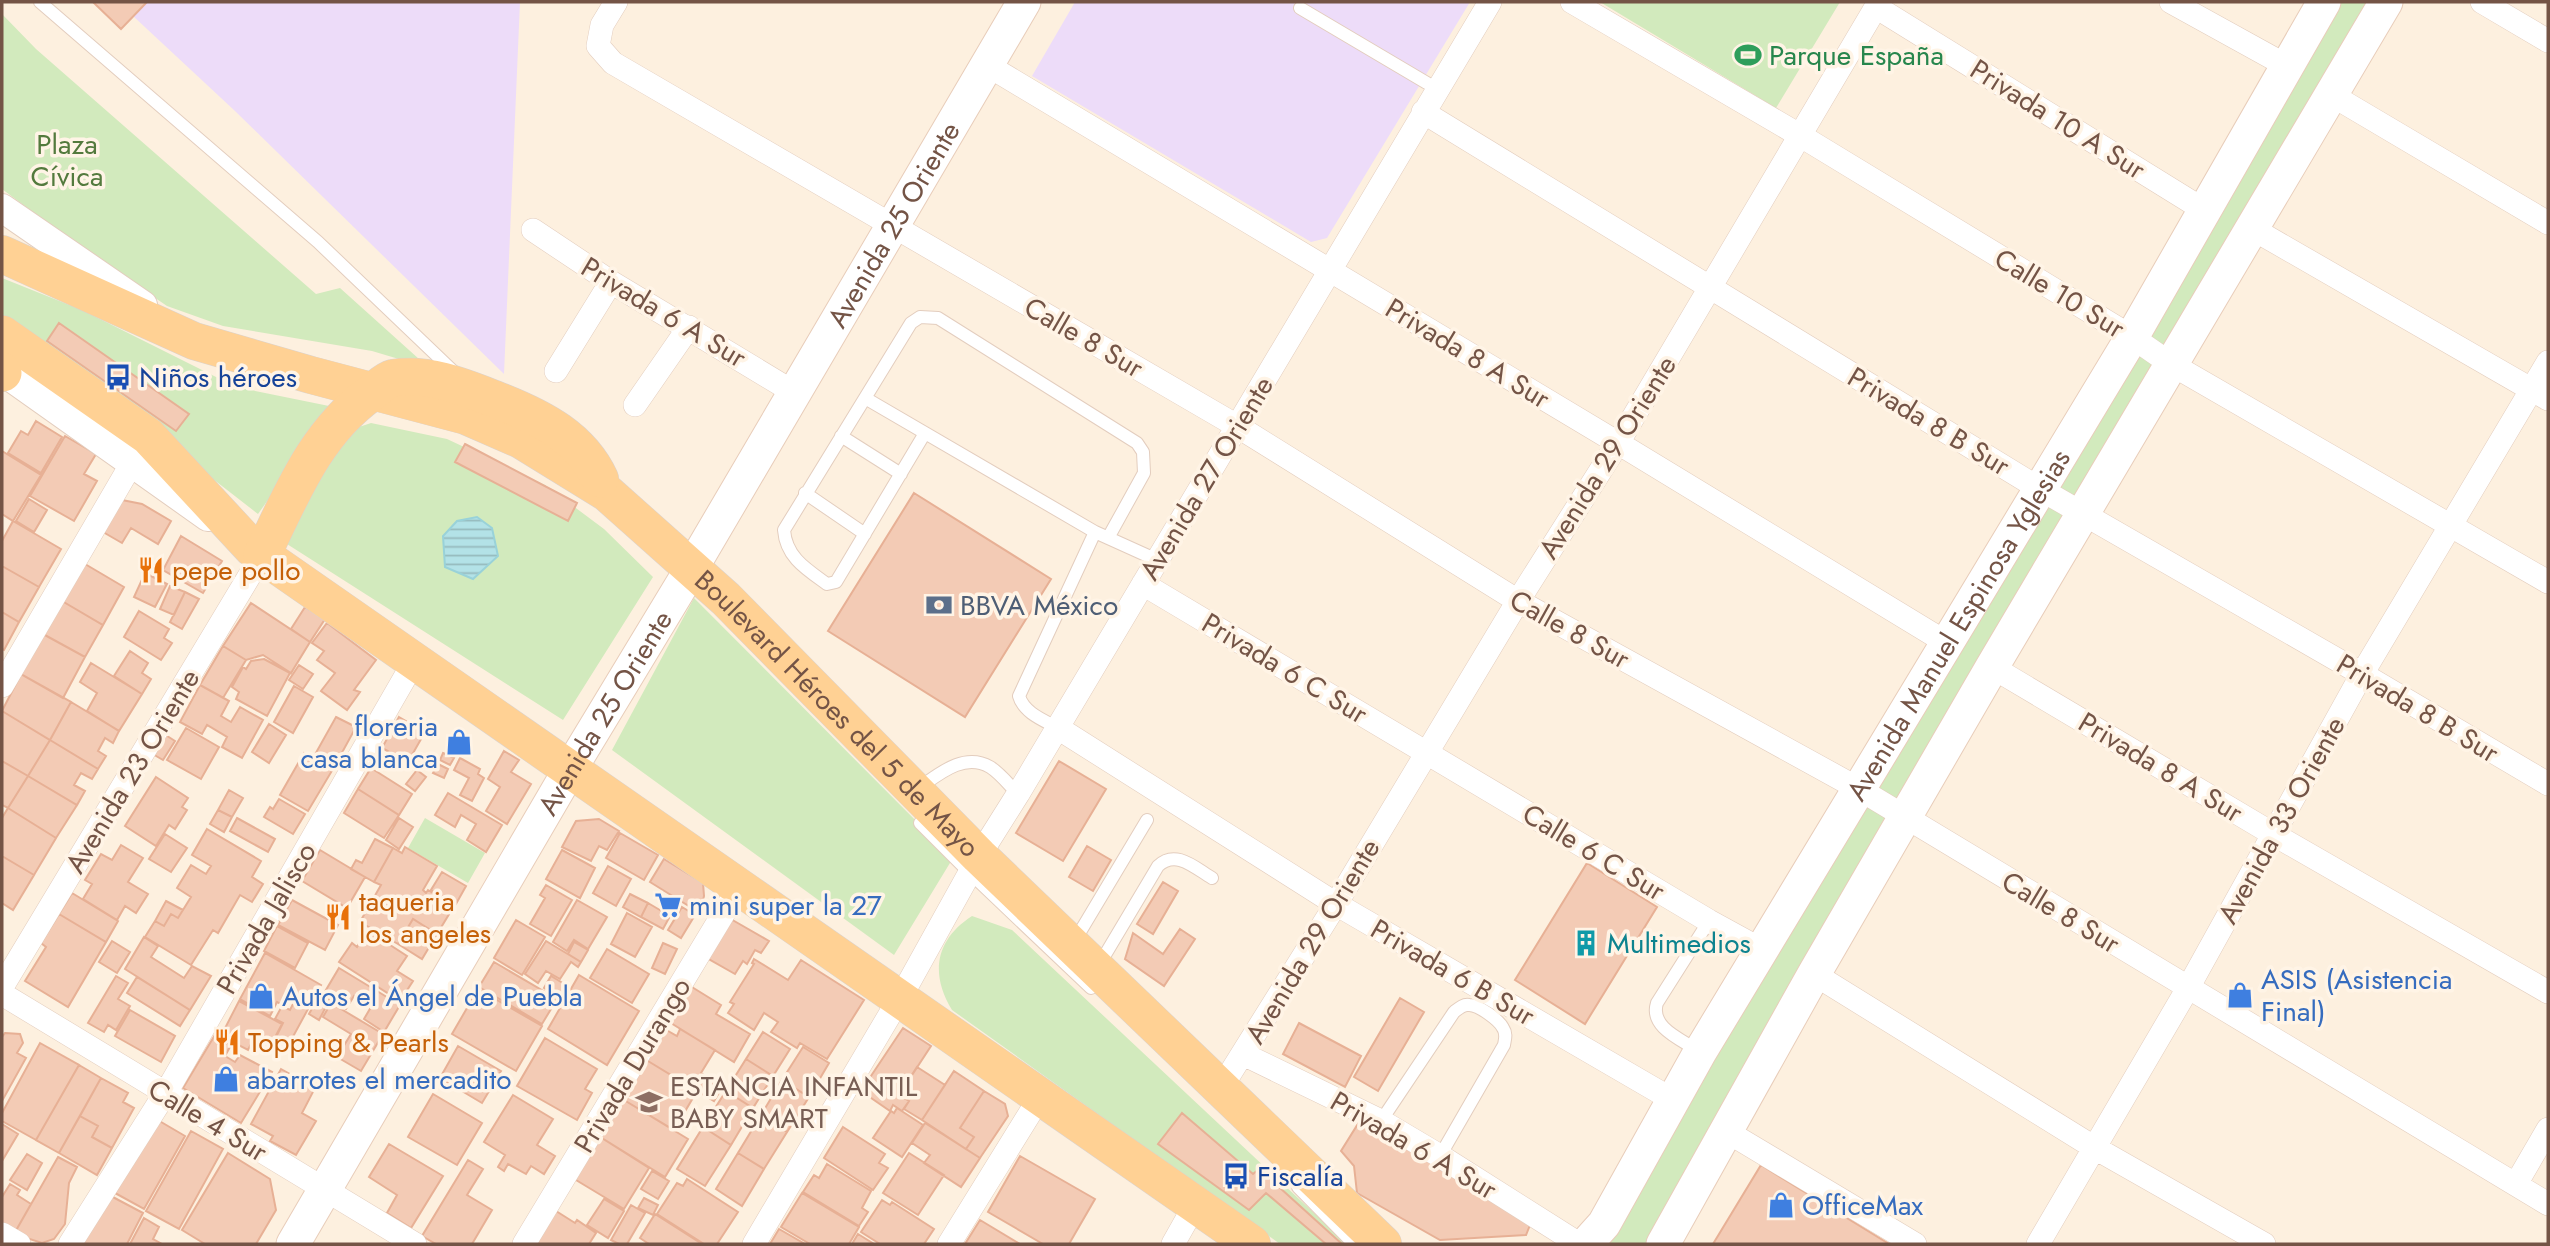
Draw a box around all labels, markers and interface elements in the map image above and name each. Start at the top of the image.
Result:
place label: Parque España [1769,35,1944,76]
sports icon: Parque España [1733,40,1763,70]
street label: Privada 10 A Sur [1962,49,2154,190]
street label: Avenida 25 Oriente [817,114,970,336]
park label: Plaza Cívica [31,124,103,197]
street label: Calle 10 Sur [1987,238,2133,349]
street label: Privada 6 A Sur [573,247,755,378]
street label: Calle 8 Sur [1016,287,1151,388]
street label: Privada 8 A Sur [1378,288,1558,419]
street label: Avenida 29 Oriente [1528,348,1687,567]
place label: Niños héroes [139,357,297,398]
street label: Privada 8 B Sur [1840,357,2018,486]
bus stop icon: Niños héroes [103,362,133,392]
street label: Avenida 27 Oriente [1129,368,1284,588]
street label: Avenida Manuel Espinosa Yglesias [1836,441,2081,809]
place label: pepe pollo [172,550,301,591]
restaurant icon: pepe pollo [136,555,166,585]
street label: Boulevard Héroes del 5 de Mayo [685,560,989,867]
street label: Calle 8 Sur [1502,580,1638,679]
place label: BBVA México [960,585,1118,626]
bank icon: BBVA México [924,590,954,620]
street label: Avenida 25 Oriente [528,603,683,823]
street label: Privada 6 C Sur [1194,603,1376,734]
street label: Privada 8 B Sur [2329,644,2507,773]
street label: Avenida 23 Oriente [55,661,210,881]
street label: Privada 8 A Sur [2071,702,2251,833]
place label: floreria casa blanca [301,706,438,779]
street label: Avenida 33 Oriente [2207,709,2355,931]
shop icon: floreria casa blanca [444,727,474,757]
street label: Calle 6 C Sur [1515,794,1673,911]
street label: Avenida 29 Oriente [1235,831,1390,1052]
street label: Privada Jalisco [206,835,326,1002]
street label: Calle 8 Sur [1994,861,2128,964]
place label: taqueria los angeles [359,881,491,954]
place label: mini super la 27 [689,885,882,926]
supermarket icon: mini super la 27 [653,890,683,920]
restaurant icon: taqueria los angeles [323,902,353,932]
street label: Privada 6 B Sur [1363,909,1543,1036]
place label: Multimedios [1607,923,1751,964]
building icon: Multimedios [1571,928,1601,958]
place label: ASIS (Asistencia Final) [2261,959,2452,1032]
street label: Privada Durango [564,970,701,1161]
place label: Autos el Ángel de Puebla [282,976,583,1017]
shop icon: ASIS (Asistencia Final) [2225,980,2255,1010]
shop icon: Autos el Ángel de Puebla [246,981,276,1011]
place label: Topping & Pearls [248,1022,449,1063]
restaurant icon: Topping & Pearls [212,1027,242,1057]
place label: abarrotes el mercadito [247,1059,512,1100]
shop icon: abarrotes el mercadito [211,1064,241,1094]
place label: ESTANCIA INFANTIL BABY SMART [670,1066,918,1139]
street label: Calle 4 Sur [140,1069,276,1172]
street label: Privada 6 A Sur [1323,1081,1505,1210]
school or university icon: ESTANCIA INFANTIL BABY SMART [634,1087,664,1117]
place label: Fiscalía [1257,1156,1344,1197]
bus stop icon: Fiscalía [1221,1161,1251,1191]
place label: OfficeMax [1802,1185,1923,1226]
shop icon: OfficeMax [1766,1190,1796,1220]

